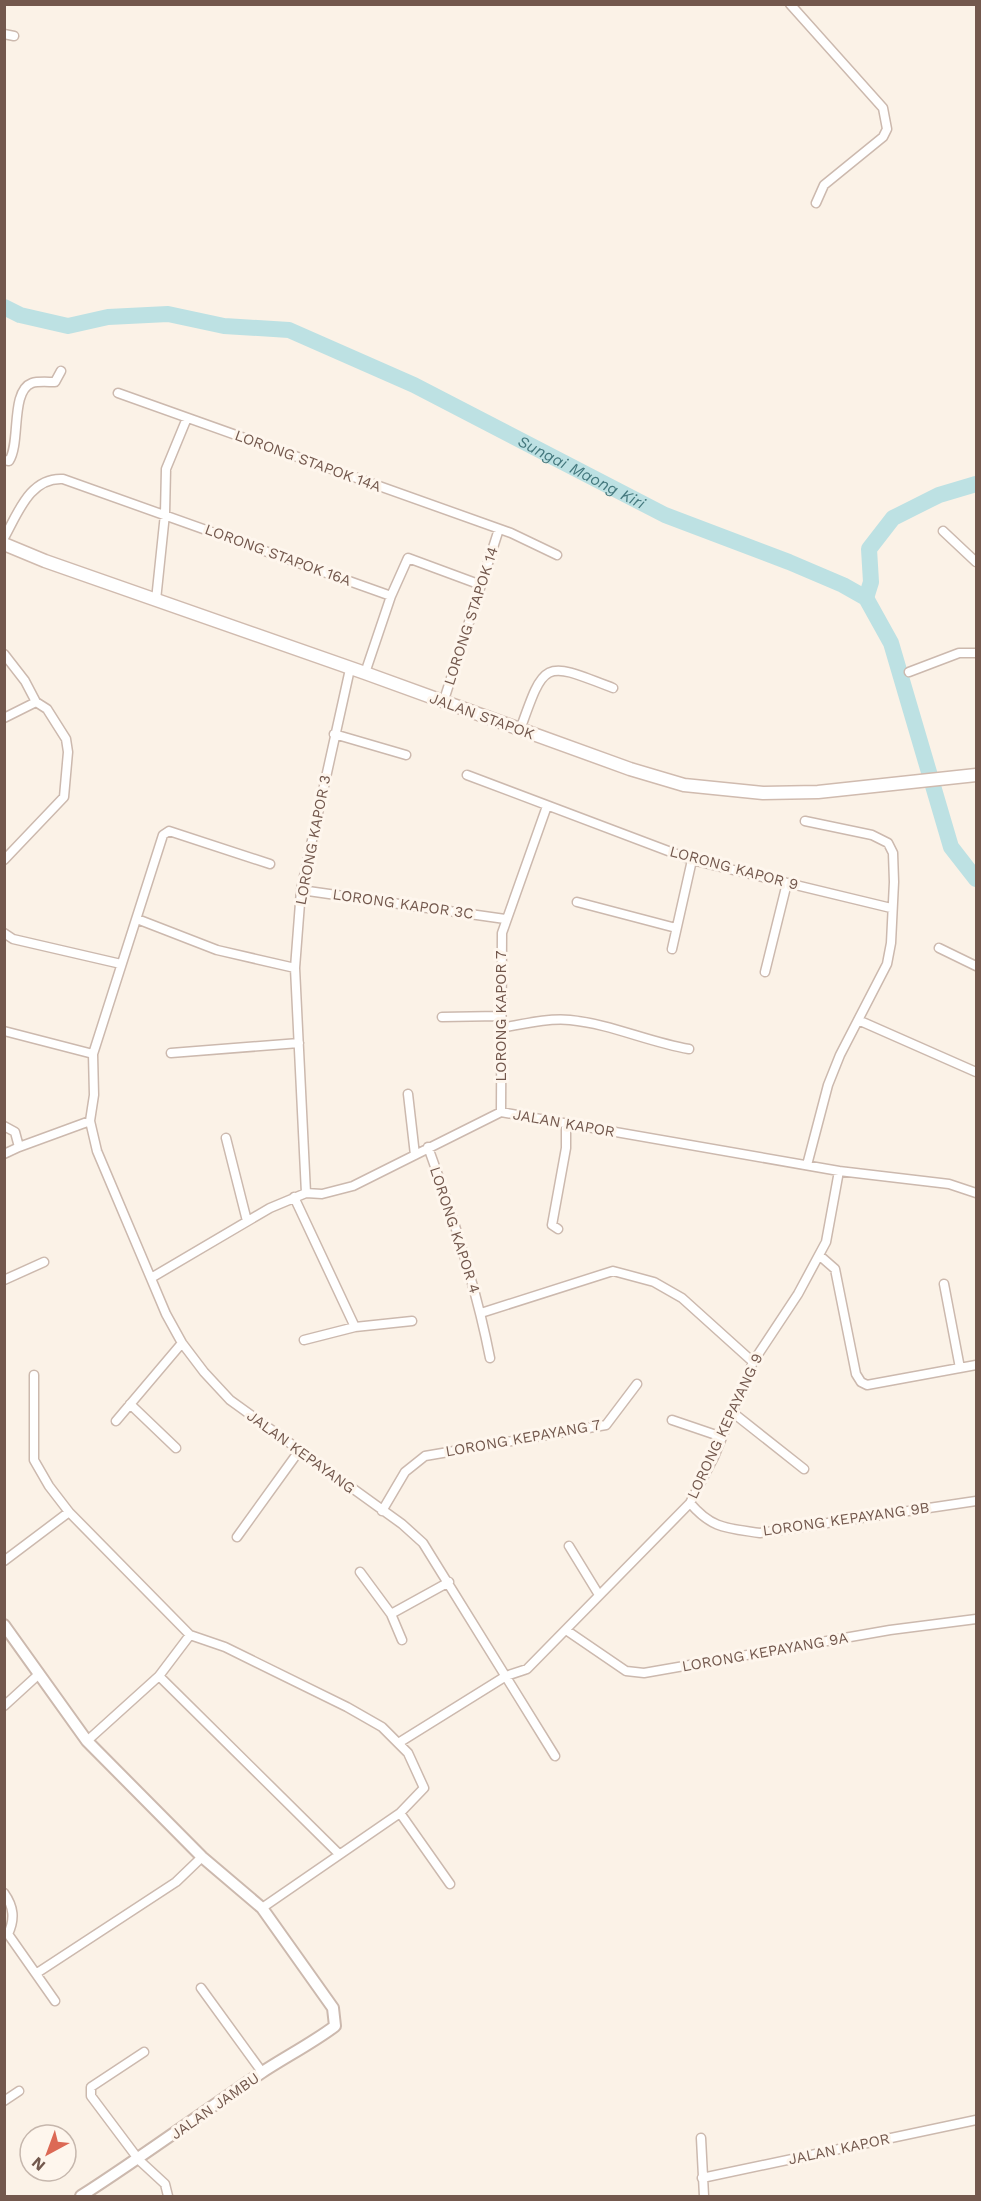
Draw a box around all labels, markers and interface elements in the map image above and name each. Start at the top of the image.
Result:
street label: LORONG STAPOK 14A [232,426,384,496]
water label: Sungai Maong Kiri [515,431,649,513]
street label: LORONG STAPOK 16A [202,520,354,590]
street label: LORONG STAPOK 14 [440,544,502,688]
street label: JALAN STAPOK [427,689,537,743]
street label: LORONG KAPOR 3 [292,774,334,906]
street label: LORONG KAPOR 9 [668,842,800,894]
street label: LORONG KAPOR 3C [331,885,475,923]
street label: LORONG KAPOR 7 [492,951,510,1081]
street label: JALAN KAPOR [512,1105,616,1141]
street label: LORONG KAPOR 4 [426,1164,484,1296]
street label: LORONG KEPAYANG 9 [683,1350,767,1502]
street label: JALAN KEPAYANG [243,1407,359,1497]
street label: LORONG KEPAYANG 7 [444,1416,602,1460]
street label: LORONG KEPAYANG 9B [761,1498,931,1540]
street label: LORONG KEPAYANG 9A [681,1629,849,1675]
street label: JALAN JAMBU [167,2069,263,2143]
north arrow [18,2123,78,2183]
street label: JALAN KAPOR [787,2129,891,2169]
text: N [28,2153,49,2175]

